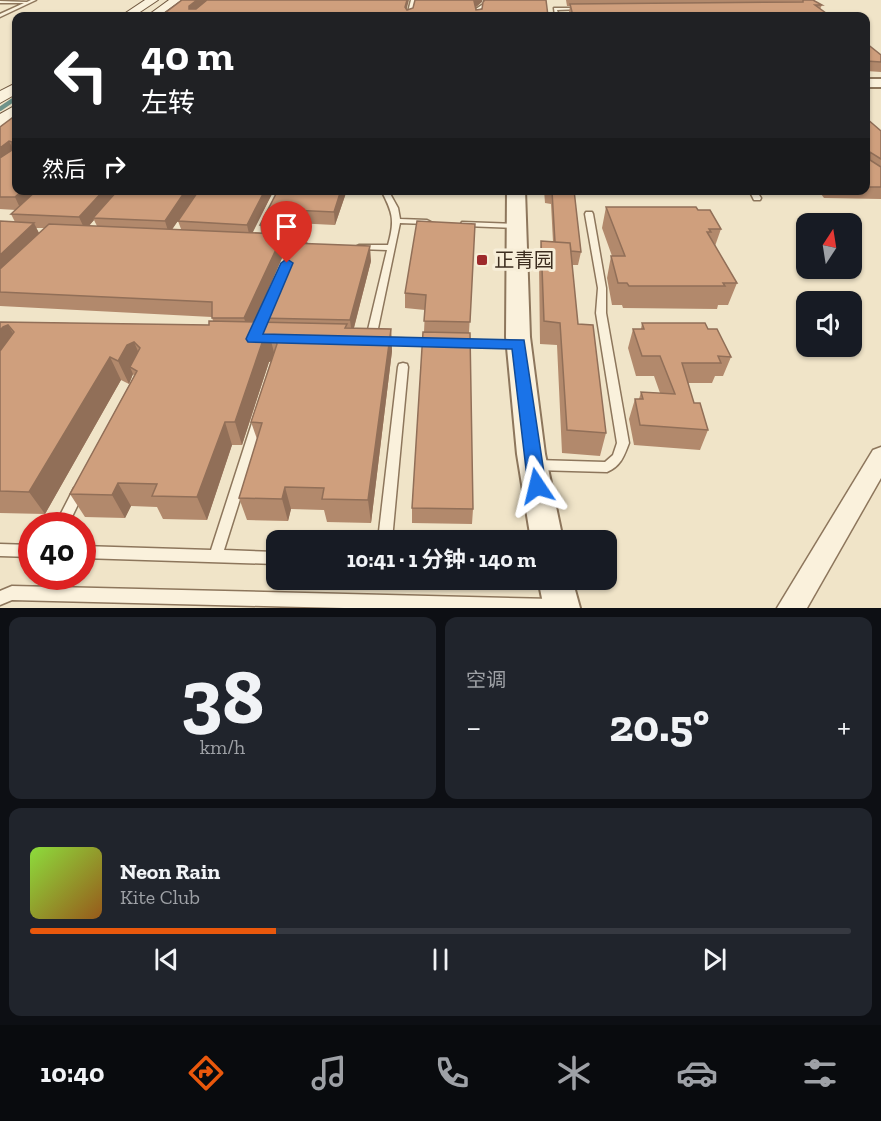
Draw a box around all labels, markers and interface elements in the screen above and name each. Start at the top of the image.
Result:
text: 40 m [141,30,234,81]
icon: left [42,36,120,114]
text: 左转 [141,87,195,119]
icon: right [98,150,131,183]
text: 然后 [42,156,86,183]
pin [261,201,312,263]
icon: arrive [270,210,303,243]
north arrow [796,213,862,279]
map controls [796,213,862,357]
place label: 正青园 [494,248,554,272]
marker: 正青园 [475,253,489,267]
button: sound [796,291,862,357]
position arrow [505,454,569,518]
speed limit sign: 40 [18,512,96,590]
text: 10:41 · 1 分钟 · 140 m [347,546,536,573]
text: 38 [181,649,264,743]
text: 空调 [466,668,506,692]
text: 20.5° [609,699,709,753]
text: − [466,707,481,746]
text: + [837,707,851,746]
text: km/h [200,735,245,759]
text: Neon Rain [120,858,220,885]
text: Kite Club [120,885,200,909]
icon: previous [150,943,183,976]
icon: pause [424,943,457,976]
icon: next [698,943,731,976]
icon: directions [185,1052,227,1094]
icon: music [308,1052,350,1094]
icon: phone [431,1052,473,1094]
icon: climate [553,1052,595,1094]
icon: car [676,1052,718,1094]
icon: filters [799,1052,841,1094]
text: 10:40 [40,1057,104,1089]

